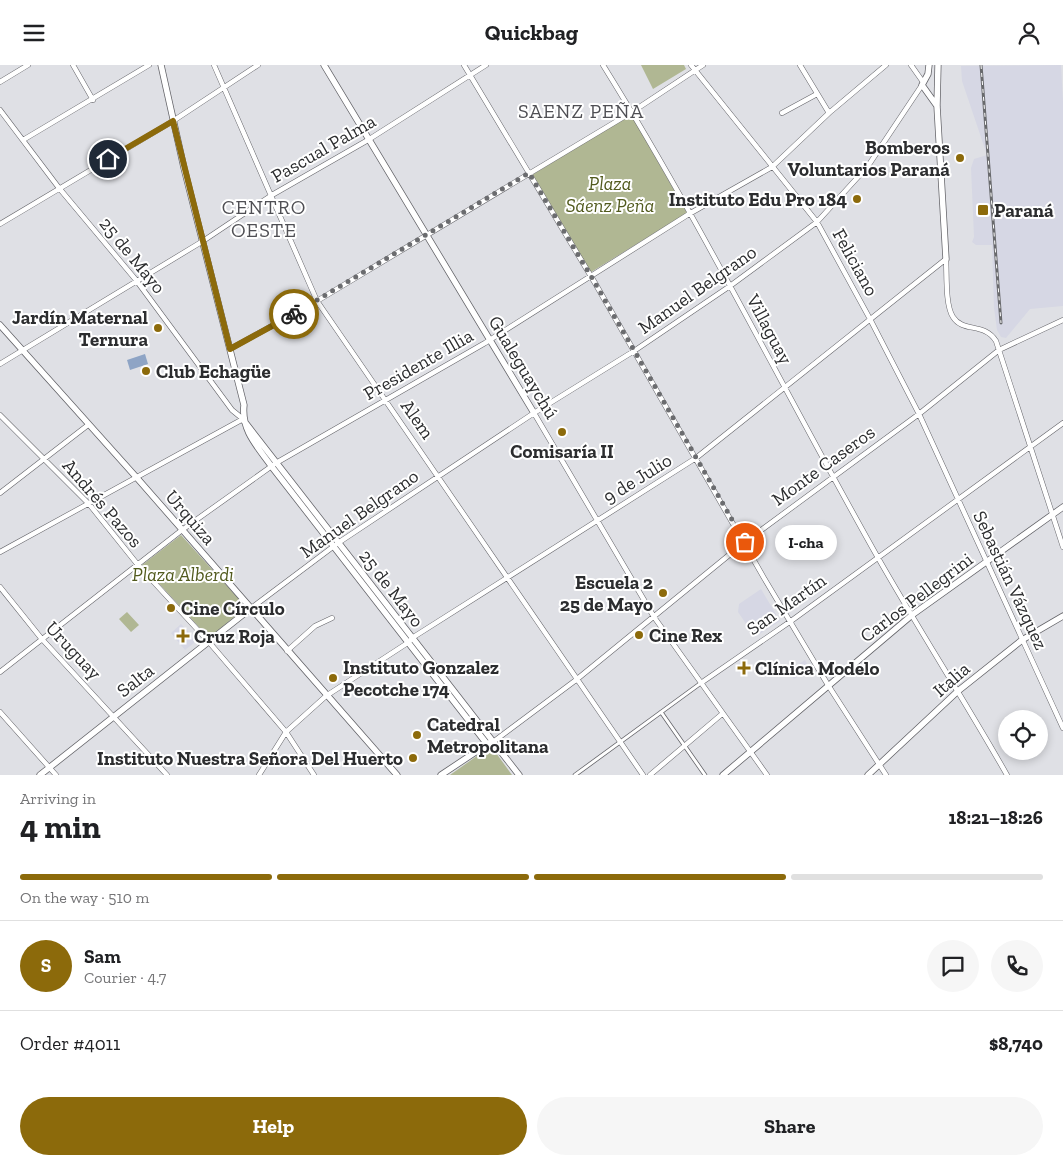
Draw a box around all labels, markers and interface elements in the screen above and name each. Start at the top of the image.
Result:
icon: menu [20,19,48,47]
text: Quickbag [485,19,578,46]
icon: person [1015,19,1043,47]
district label: SAENZ PEÑA [518,99,644,123]
street label: Pascual Palma [267,109,380,188]
place label: Bomberos Voluntarios Paraná [788,136,950,181]
pin [87,138,129,180]
icon: home [94,145,122,173]
marker: Bomberos Voluntarios Paraná [954,152,966,164]
park label: Plaza Sáenz Peña [566,172,654,217]
place label: Instituto Edu Pro 184 [669,188,847,211]
marker: Instituto Edu Pro 184 [851,193,863,205]
district label: CENTRO OESTE [222,195,306,242]
place label: Paraná [994,199,1054,222]
marker: Paraná [976,203,990,217]
street label: 25 de Mayo [95,212,171,299]
street label: Feliciano [828,225,884,300]
street label: Manuel Belgrano [634,240,761,339]
courier [269,289,319,339]
street label: Villaguay [741,289,798,368]
icon: bike [280,300,308,328]
place label: Jardín Maternal Ternura [12,306,149,351]
street label: Gualeguaychú [484,311,564,423]
marker: Jardín Maternal Ternura [152,322,164,334]
street label: Presidente Illia [359,324,477,405]
place label: Club Echagüe [156,360,271,383]
marker: Club Echagüe [140,365,152,377]
street label: Alem [396,395,440,444]
street label: Monte Caseros [767,420,879,511]
marker: Comisaría II [556,426,568,438]
place label: Comisaría II [510,440,614,463]
street label: 9 de Julio [599,448,676,509]
street label: Andrés Pazos [58,454,147,552]
street label: Manuel Belgrano [296,464,423,563]
street label: Urquiza [161,485,221,550]
street label: Sebastián Vázquez [968,507,1053,653]
pin [724,521,766,563]
callout: I-cha [775,525,838,559]
icon: bag [731,528,759,556]
text: I-cha [788,533,824,552]
street label: 25 de Mayo [354,545,429,632]
street label: Carlos Pellegrini [855,548,977,647]
park label: Plaza Alberdi [132,563,234,586]
street label: San Martín [742,569,830,640]
place label: Escuela 2 25 de Mayo [560,571,653,616]
marker: Escuela 2 25 de Mayo [657,587,669,599]
place label: Cine Círculo [181,597,285,620]
marker: Cine Círculo [165,602,177,614]
street label: Uruguay [41,616,107,684]
place label: Cine Rex [649,624,722,647]
place label: Cruz Roja [194,625,275,648]
marker: Cruz Roja [176,629,190,643]
marker: Cine Rex [633,629,645,641]
place label: Instituto Gonzalez Pecotche 174 [343,656,499,701]
place label: Clínica Modelo [755,657,879,680]
street label: Italia [928,657,975,702]
street label: Salta [112,659,158,702]
marker: Clínica Modelo [737,661,751,675]
marker: Instituto Gonzalez Pecotche 174 [327,672,339,684]
map controls [998,710,1048,760]
button: locate [998,710,1048,760]
place label: Catedral Metropolitana [427,713,549,758]
marker: Catedral Metropolitana [411,729,423,741]
place label: Instituto Nuestra Señora Del Huerto [97,747,403,770]
marker: Instituto Nuestra Señora Del Huerto [407,752,419,764]
text: Arriving in [20,789,96,808]
text: 18:21–18:26 [948,806,1043,829]
text: 4 min [20,808,101,846]
text: On the way · 510 m [20,888,149,907]
button: chat [927,940,979,992]
button: phone [991,940,1043,992]
text: Sam [84,945,121,968]
text: S [41,954,51,977]
text: Courier · 4.7 [84,968,166,987]
text: Order #4011 [20,1032,120,1055]
text: $8,740 [989,1032,1043,1055]
button: Help [20,1097,527,1155]
button: Share [537,1097,1043,1155]

